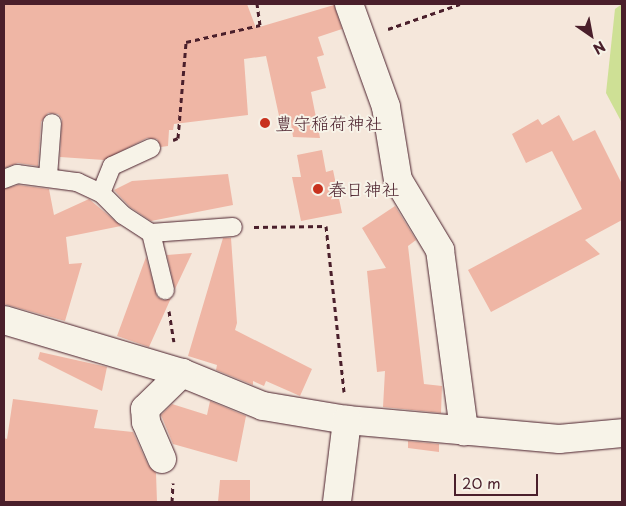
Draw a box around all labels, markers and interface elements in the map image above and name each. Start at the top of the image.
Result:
north arrow [566,10,616,60]
text: N [589,36,610,60]
place label: 豊守稲荷神社 [275,112,383,134]
marker: 豊守稲荷神社 [259,117,271,129]
place label: 春日神社 [328,178,400,200]
marker: 春日神社 [312,183,324,195]
scale bar [456,464,540,496]
text: 20 m [462,471,501,494]

